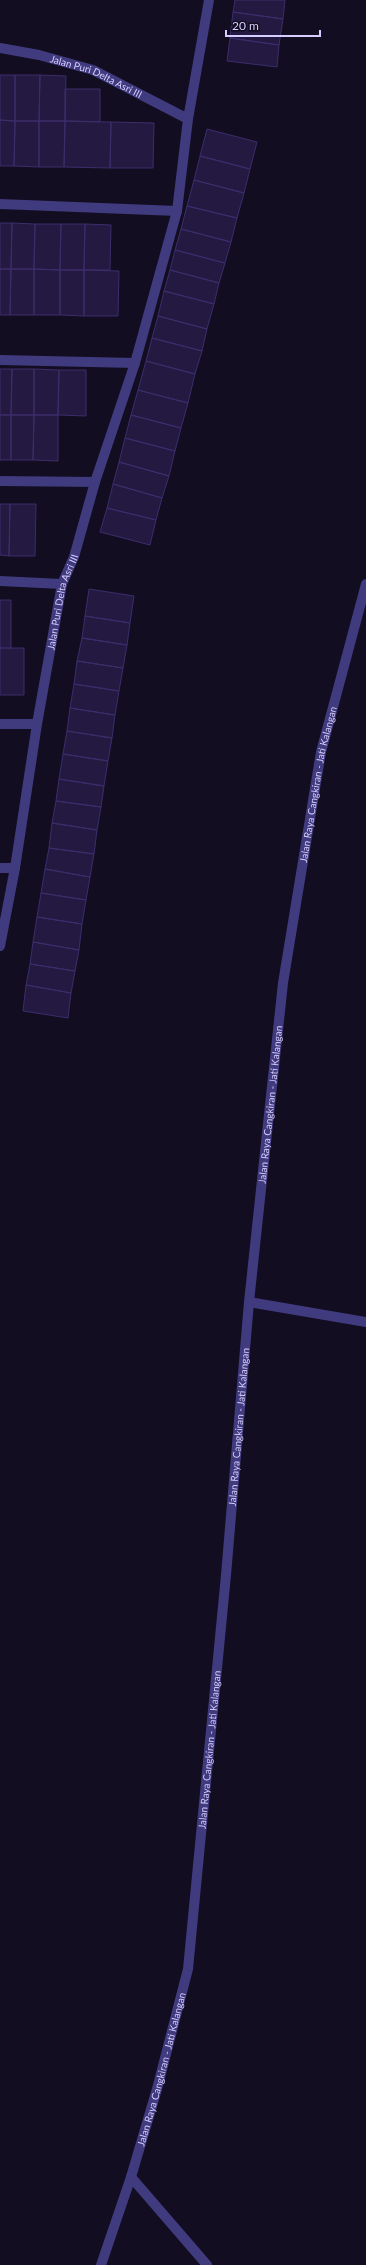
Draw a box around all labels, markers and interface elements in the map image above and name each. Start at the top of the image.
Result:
scale bar [226,12,320,38]
text: 20 m [232,18,259,33]
street label: Jalan Puri Delta Asri III [49,52,144,100]
street label: Jalan Puri Delta Asri III [44,553,80,651]
street label: Jalan Raya Cangkiran - Jati Kalangan [297,705,339,863]
street label: Jalan Raya Cangkiran - Jati Kalangan [256,1025,284,1184]
street label: Jalan Raya Cangkiran - Jati Kalangan [226,1347,251,1507]
street label: Jalan Raya Cangkiran - Jati Kalangan [196,1670,223,1829]
street label: Jalan Raya Cangkiran - Jati Kalangan [134,1991,188,2147]

